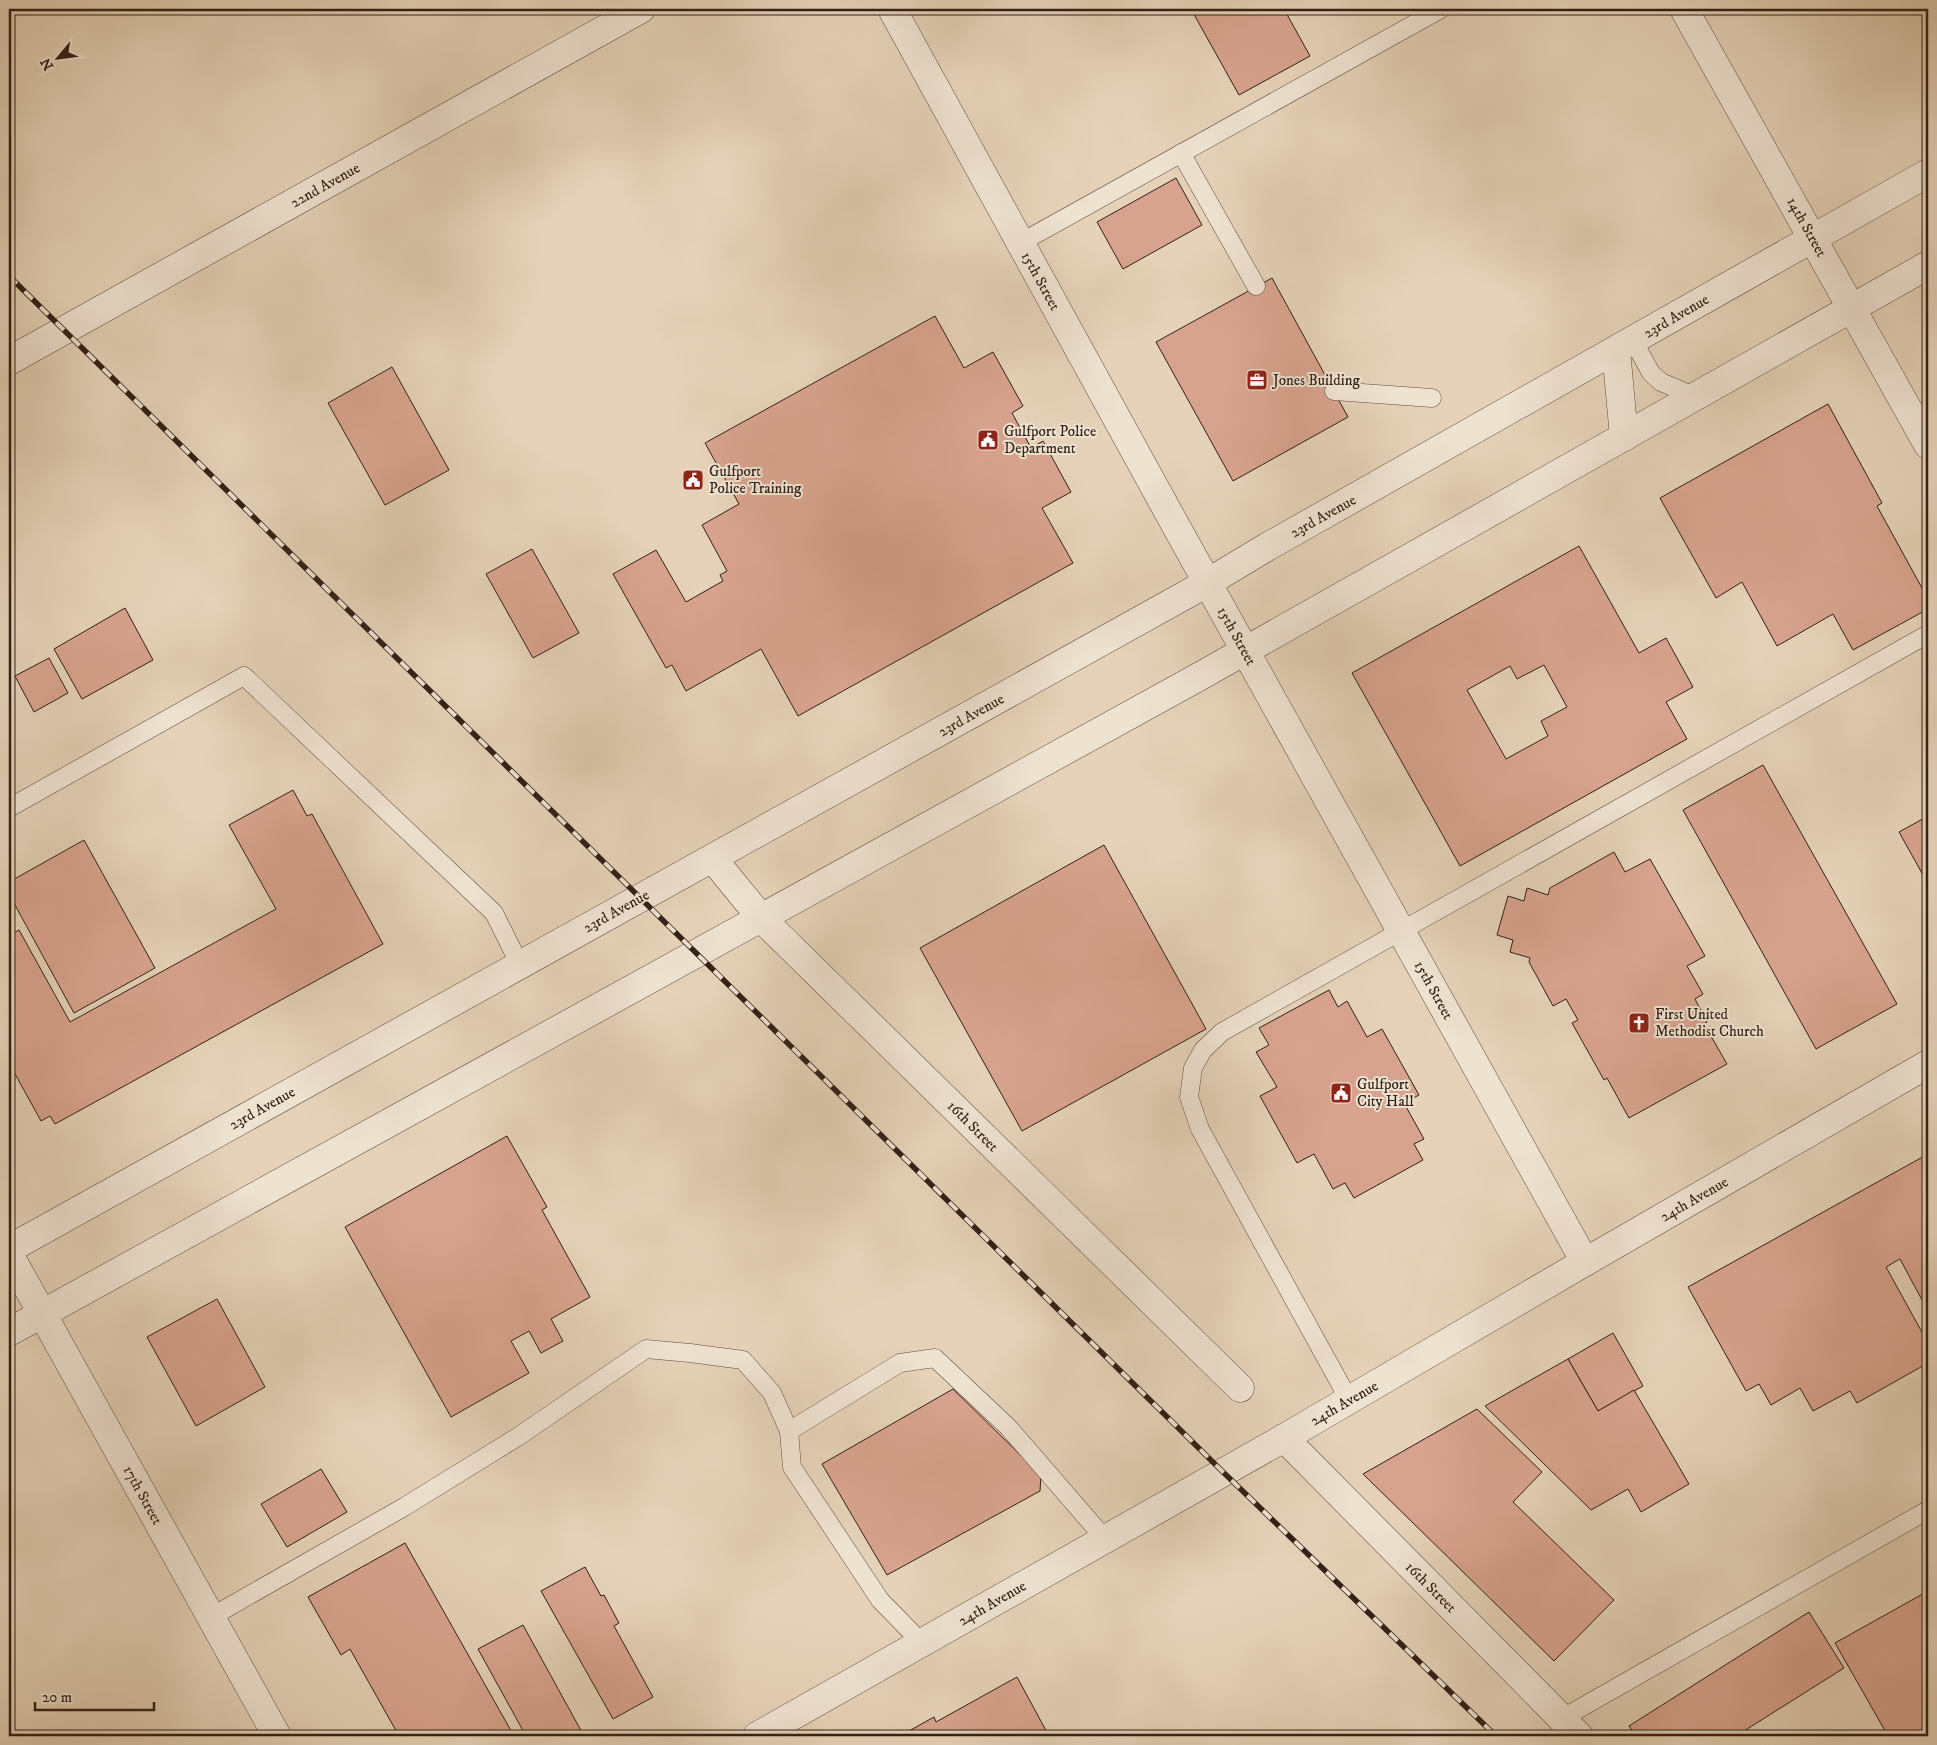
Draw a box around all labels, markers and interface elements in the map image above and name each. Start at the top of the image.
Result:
north arrow [32,32,82,82]
text: N [37,54,58,73]
street label: 22nd Avenue [287,159,363,212]
street label: 14th Street [1782,194,1831,261]
street label: 15th Street [1017,249,1065,314]
street label: 23rd Avenue [1640,290,1712,343]
office icon: Jones Building [1245,368,1269,392]
place label: Jones Building [1271,371,1361,390]
place label: Gulfport Police Department [1004,422,1096,458]
public building icon: Gulfport Police Department [976,428,1000,452]
place label: Gulfport Police Training [709,462,802,498]
public building icon: Gulfport Police Training [681,468,705,492]
street label: 23rd Avenue [1287,491,1360,542]
street label: 15th Street [1213,604,1261,669]
street label: 23rd Avenue [935,690,1008,741]
street label: 23rd Avenue [580,886,653,937]
street label: 15th Street [1410,958,1458,1023]
place label: First United Methodist Church [1655,1005,1764,1041]
church icon: First United Methodist Church [1627,1011,1651,1035]
place label: Gulfport City Hall [1357,1075,1414,1111]
public building icon: Gulfport City Hall [1329,1081,1353,1105]
street label: 23rd Avenue [226,1083,299,1134]
street label: 16th Street [943,1097,1002,1156]
street label: 24th Avenue [1657,1172,1732,1226]
street label: 24th Avenue [1307,1376,1382,1430]
street label: 17th Street [119,1462,167,1528]
street label: 16th Street [1401,1558,1460,1617]
street label: 24th Avenue [955,1576,1030,1630]
scale bar [35,1680,154,1712]
text: 20 m [42,1688,72,1707]

